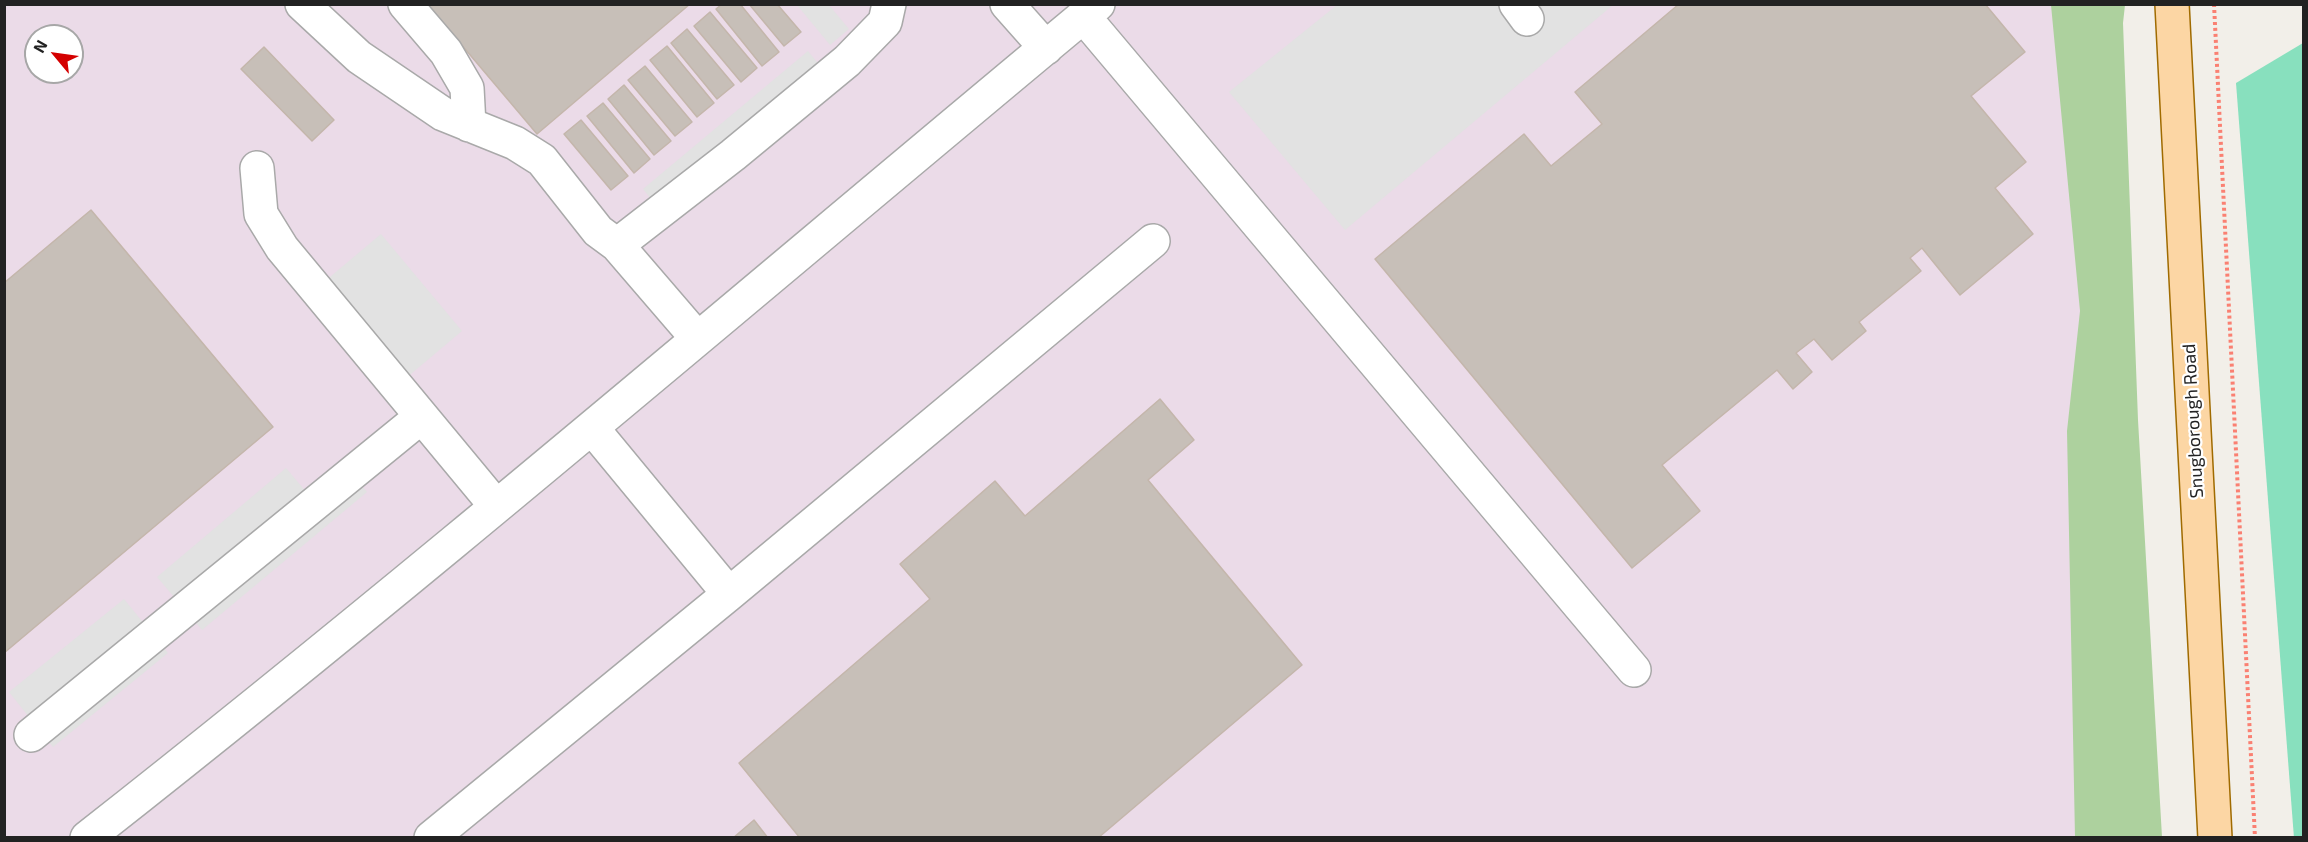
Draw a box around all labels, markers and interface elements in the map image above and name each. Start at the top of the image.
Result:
north arrow [24,24,84,84]
text: N [28,36,51,56]
street label: Snugborough Road [2178,343,2208,499]

